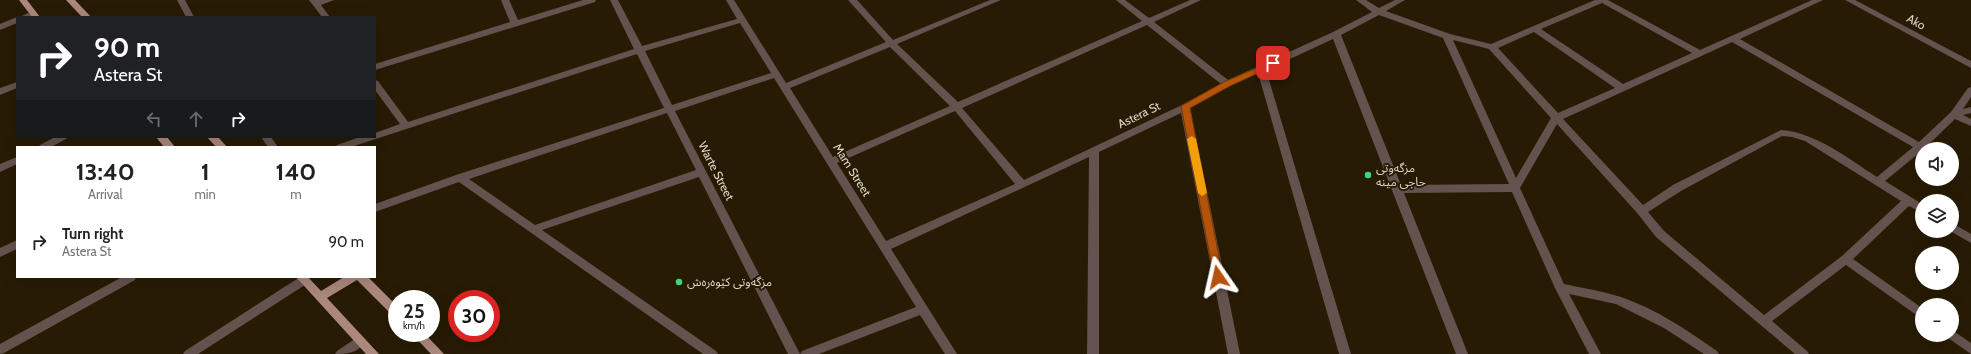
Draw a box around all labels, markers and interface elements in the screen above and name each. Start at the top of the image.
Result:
street label: Ako [1904,10,1929,33]
text: 90 m [94,30,160,64]
icon: right [28,32,80,84]
pin [1256,46,1290,80]
icon: arrive [1262,52,1284,74]
text: Astera St [94,64,162,86]
street label: Astera St [1115,98,1163,131]
icon: left [143,108,165,130]
icon: ahead [185,108,207,130]
icon: right [227,108,249,130]
street label: Warte Street [695,139,738,203]
street label: Mam Street [830,141,875,199]
map controls [1915,142,1959,342]
button: sound [1915,142,1959,186]
text: 13:40 [76,157,135,186]
text: 1 [201,157,210,186]
text: 140 [276,157,316,186]
place label: مزگەوتی حاجی مینە [1376,160,1426,189]
marker: مزگەوتی حاجی مینە [1363,170,1373,180]
text: Arrival [88,186,123,202]
text: min [194,186,216,202]
text: m [290,186,302,202]
button: layers [1915,194,1959,238]
text: Turn right [62,225,123,243]
icon: right [28,231,50,253]
text: 90 m [328,233,364,251]
text: Astera St [62,243,111,259]
button: + [1915,246,1959,290]
position arrow [1197,256,1239,298]
place label: مزگەوتی کێوەرەش [687,274,772,289]
marker: مزگەوتی کێوەرەش [674,277,684,287]
speed limit sign: 30 [448,290,500,342]
button: − [1915,298,1959,342]
text: 25 [403,299,425,323]
text: km/h [403,319,425,332]

